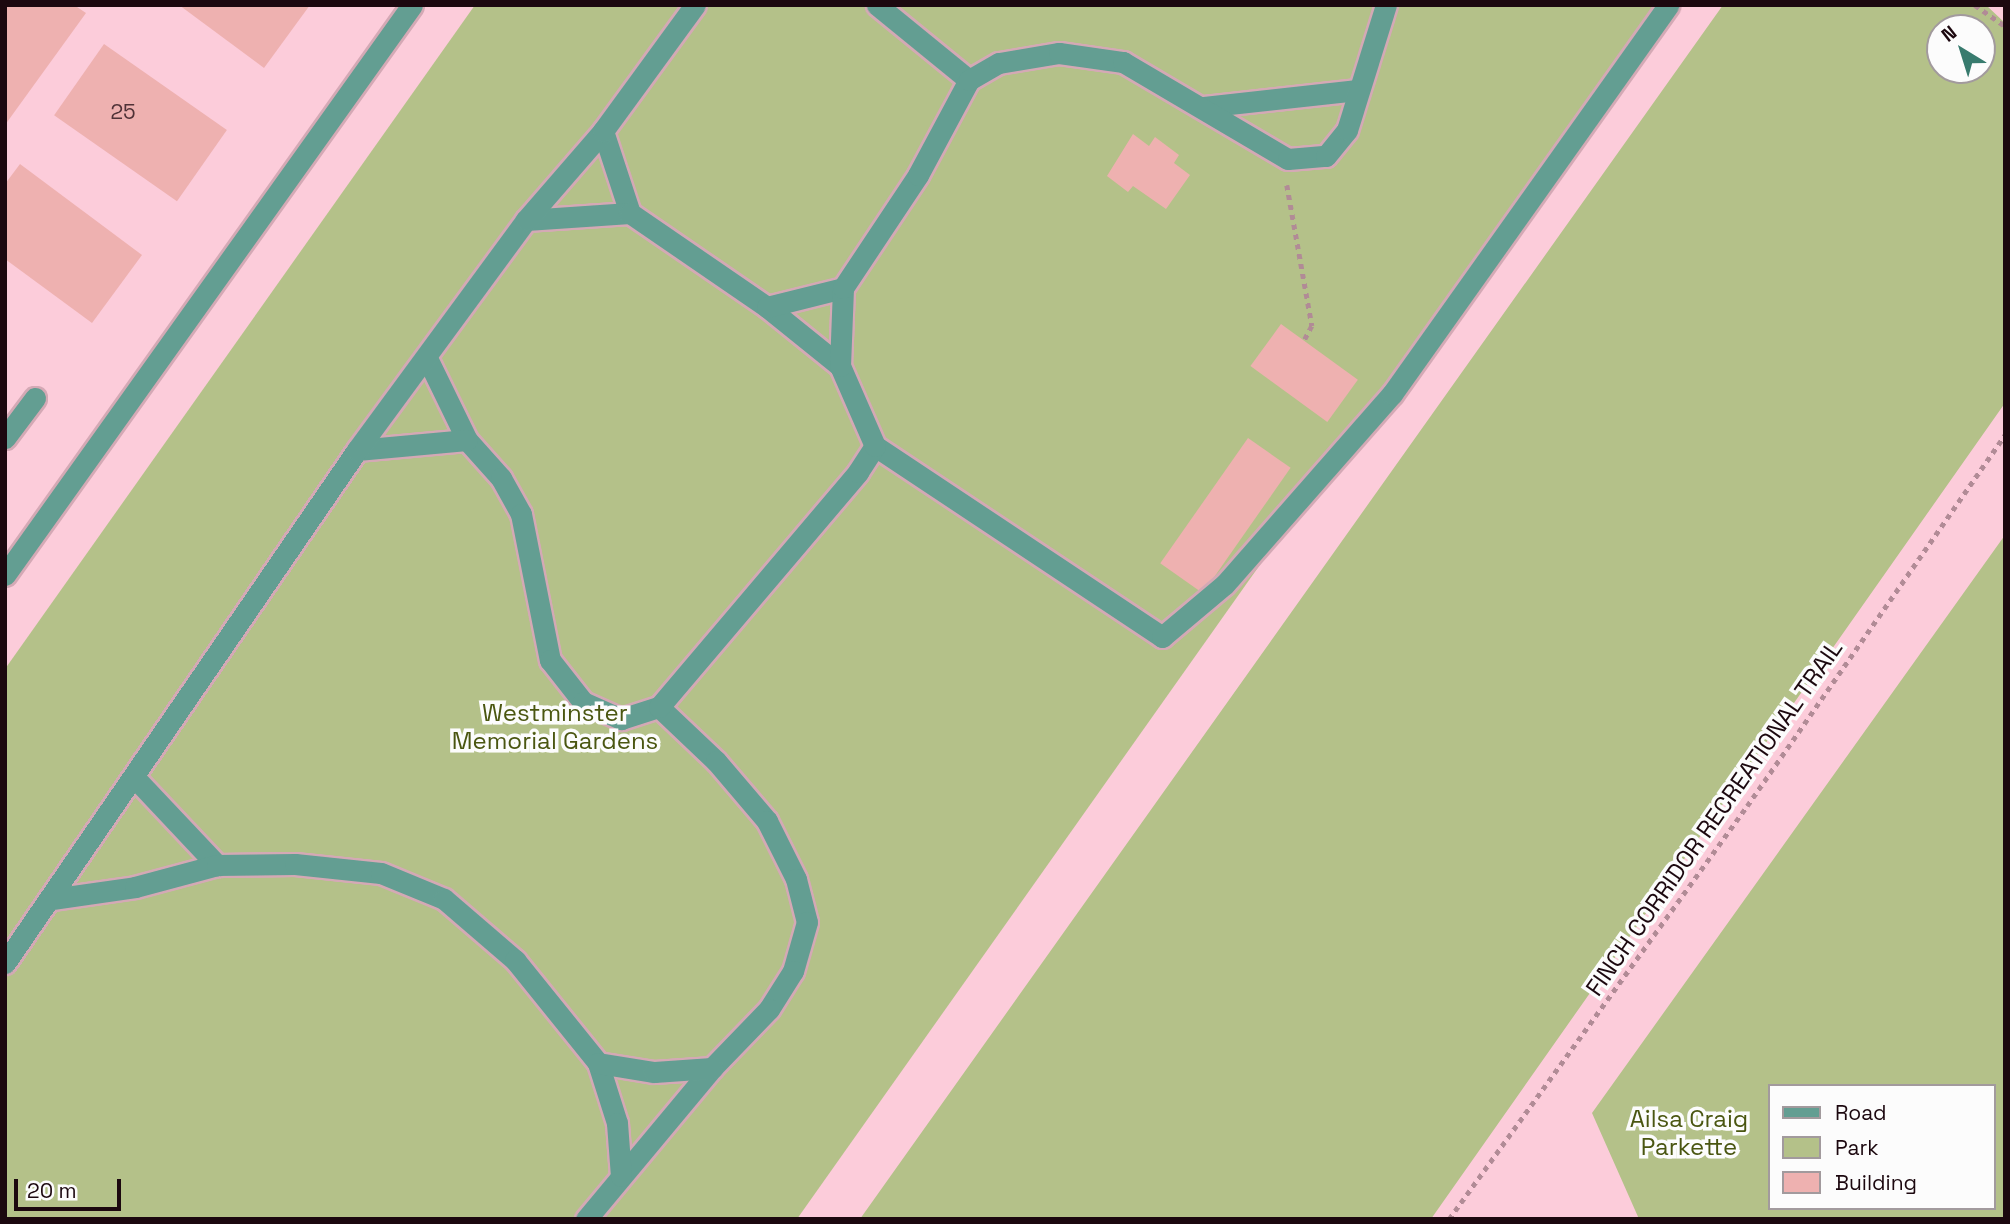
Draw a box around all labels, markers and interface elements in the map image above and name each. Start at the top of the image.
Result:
north arrow [1926,14,1996,84]
text: N [1936,20,1962,47]
house number: 25 [110,99,136,125]
street label: FINCH CORRIDOR RECREATIONAL TRAIL [1579,634,1849,1002]
park label: Westminster Memorial Gardens [452,699,658,755]
legend [1769,1084,1996,1210]
text: Road [1835,1099,1887,1126]
park label: Ailsa Craig Parkette [1630,1105,1748,1161]
text: Park [1835,1134,1879,1161]
scale bar [18,1164,124,1208]
text: Building [1835,1169,1917,1196]
text: 20 m [27,1177,77,1204]

